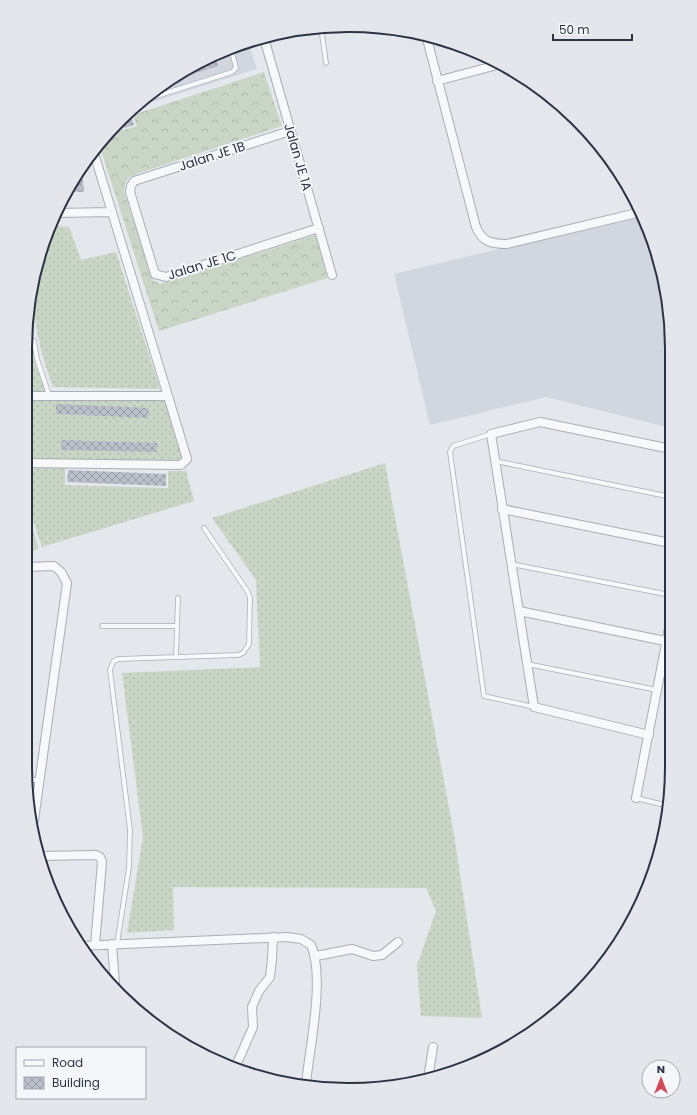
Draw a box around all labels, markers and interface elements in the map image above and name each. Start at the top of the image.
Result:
scale bar [553,16,632,42]
text: 50 m [559,21,590,38]
street label: Jalan JE 1A [279,121,317,193]
street label: Jalan JE 1B [176,136,248,176]
street label: Jalan JE 1C [165,246,239,284]
legend [16,1047,146,1099]
text: Road [52,1054,83,1071]
north arrow [641,1059,681,1099]
text: N [657,1061,665,1077]
text: Building [52,1074,100,1091]

